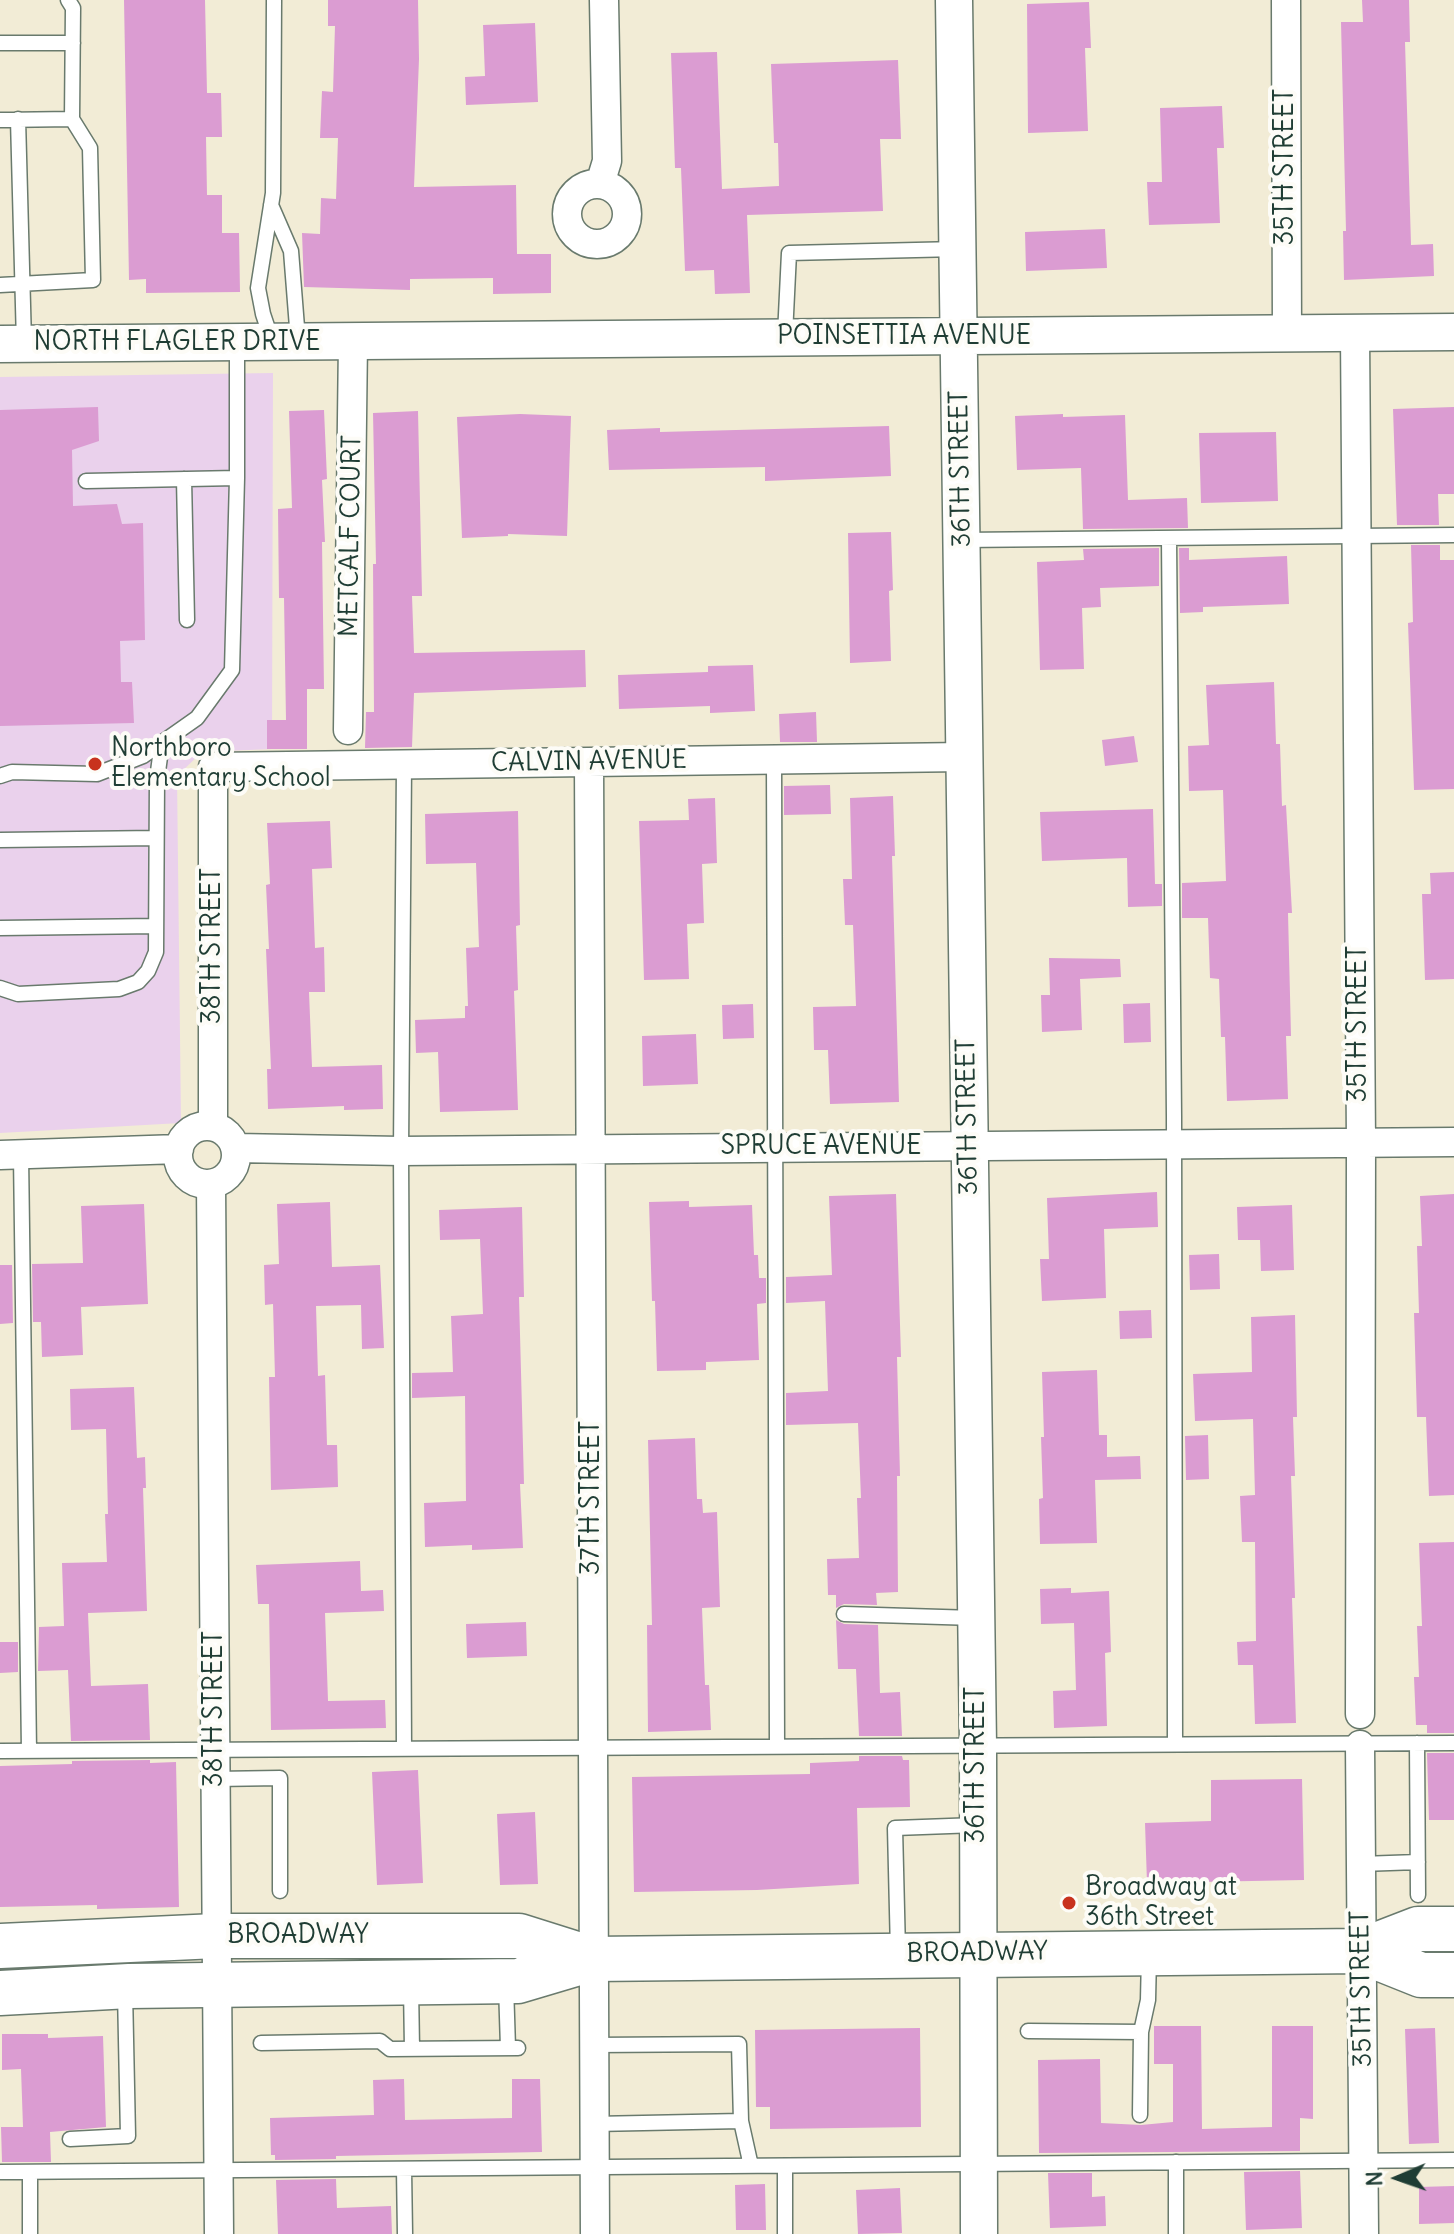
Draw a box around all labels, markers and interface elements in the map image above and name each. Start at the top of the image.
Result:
street label: 35TH STREET [1270,89,1302,245]
street label: POINSETTIA AVENUE [777,321,1031,353]
street label: NORTH FLAGLER DRIVE [34,327,320,359]
street label: 36TH STREET [944,390,978,548]
street label: METCALF COURT [334,435,368,637]
place label: Northboro Elementary School [111,733,331,794]
street label: CALVIN AVENUE [491,745,687,779]
marker: Northboro Elementary School [86,755,104,773]
street label: 38TH STREET [197,868,229,1024]
street label: 35TH STREET [1343,946,1375,1102]
street label: 36TH STREET [951,1038,985,1196]
street label: SPRUCE AVENUE [720,1131,922,1163]
street label: 37TH STREET [576,1421,608,1575]
street label: 38TH STREET [199,1631,231,1787]
street label: 36TH STREET [961,1687,993,1843]
place label: Broadway at 36th Street [1085,1872,1237,1934]
marker: Broadway at 36th Street [1060,1894,1078,1912]
street label: 35TH STREET [1345,1910,1379,2068]
street label: BROADWAY [227,1920,369,1952]
street label: BROADWAY [906,1936,1048,1970]
north arrow [1358,2138,1438,2218]
text: N [1360,2171,1388,2187]

